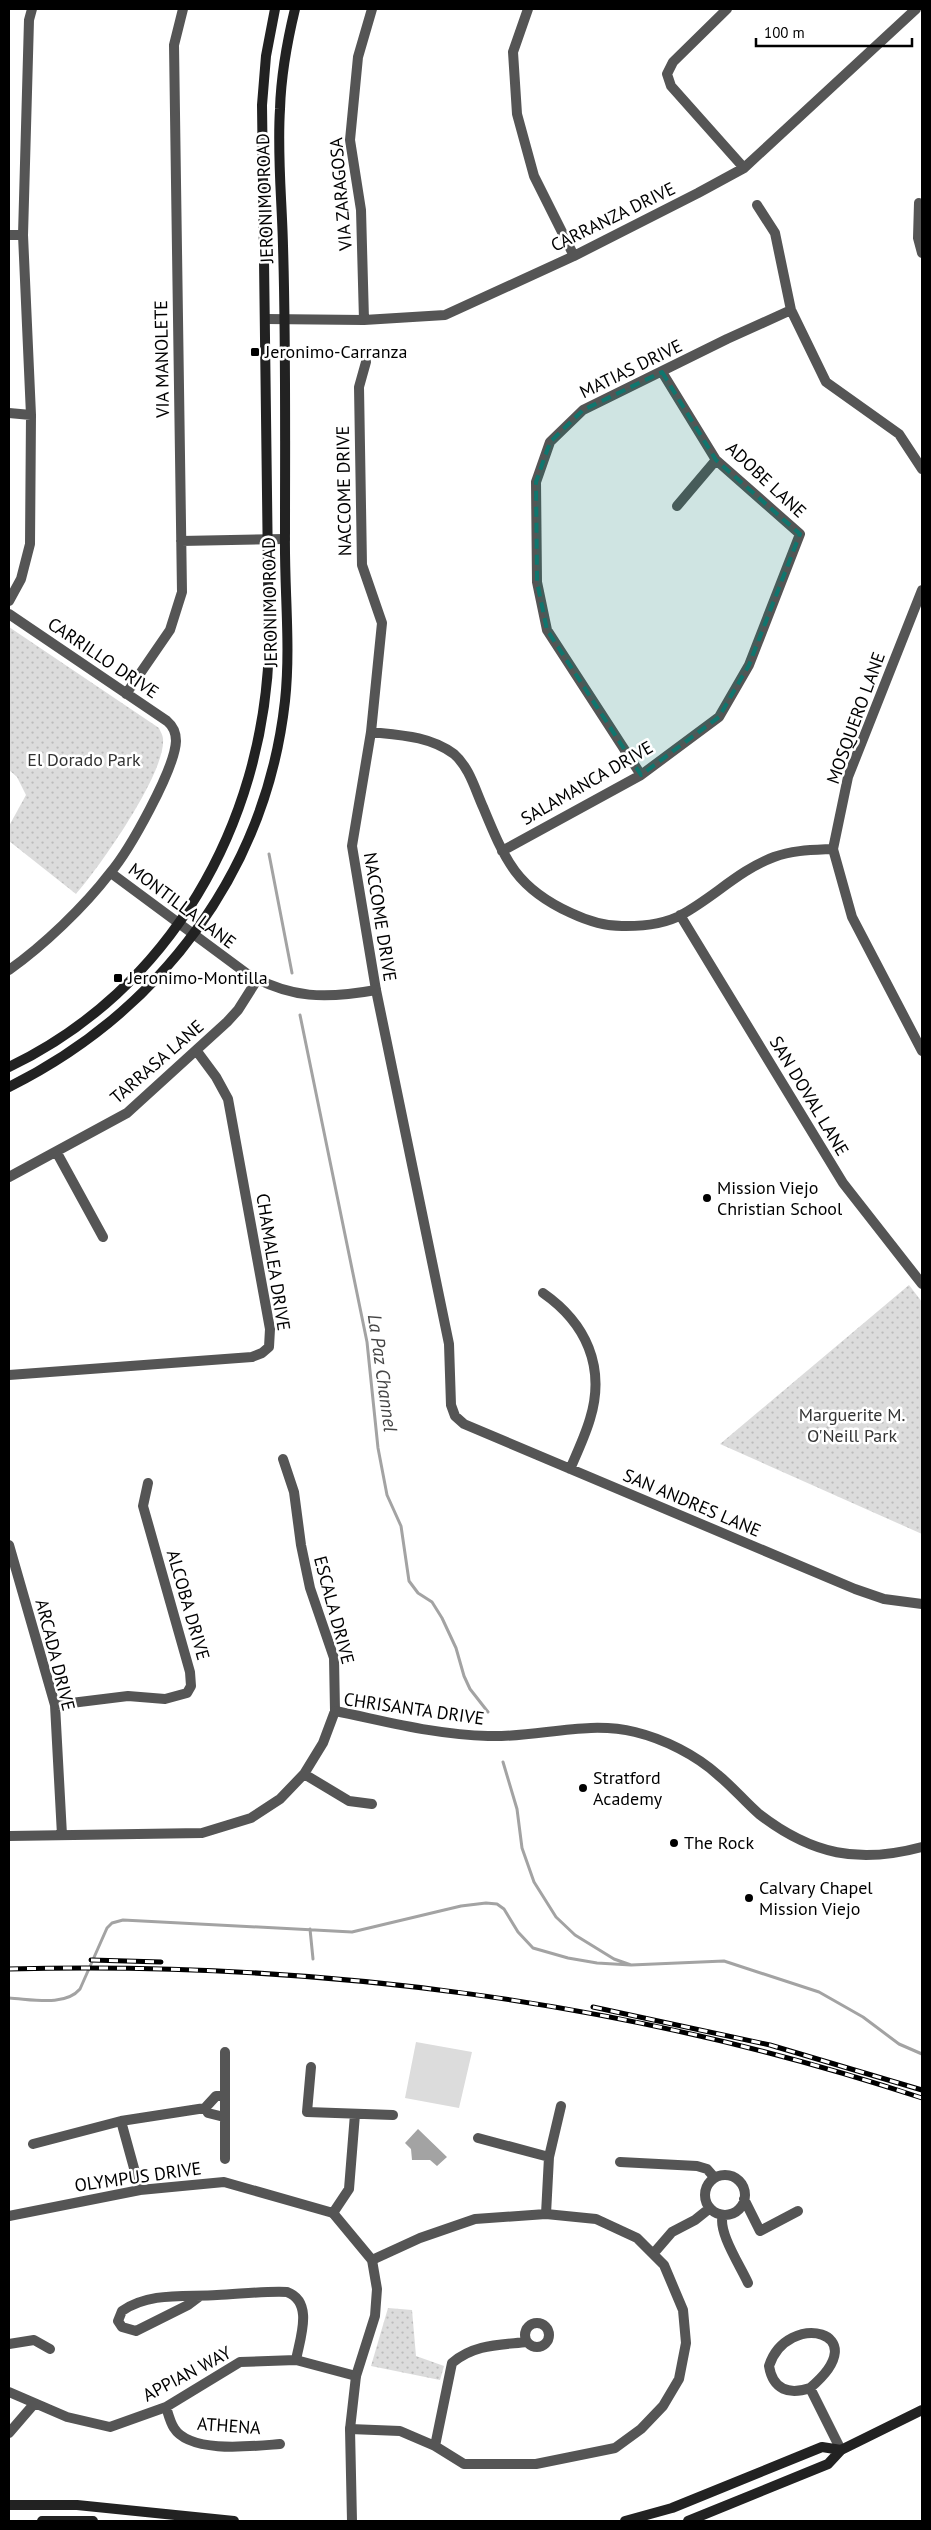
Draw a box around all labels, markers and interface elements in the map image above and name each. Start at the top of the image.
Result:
scale bar [756,15,912,47]
text: 100 m [764,23,805,42]
street label: JERONIMO ROAD [251,133,278,264]
street label: VIA ZARAGOSA [324,136,357,253]
street label: CARRANZA DRIVE [547,177,679,257]
street label: VIA MANOLETE [149,300,174,419]
street label: MATIAS DRIVE [576,334,686,403]
place label: Jeronimo-Carranza [264,340,407,363]
marker: Jeronimo-Carranza [249,346,261,358]
street label: NACCOME DRIVE [331,426,356,556]
street label: ADOBE LANE [721,437,811,523]
street label: JERONIMO ROAD [257,537,282,668]
street label: CARRILLO DRIVE [43,612,163,703]
street label: MOSQUERO LANE [821,649,890,787]
street label: SALAMANCA DRIVE [517,735,657,830]
park label: El Dorado Park [27,748,141,771]
street label: NACCOME DRIVE [359,851,402,983]
street label: MONTILLA LANE [124,858,241,954]
place label: Jeronimo-Montilla [127,966,268,989]
marker: Jeronimo-Montilla [112,972,124,984]
street label: TARRASA LANE [105,1015,208,1109]
street label: SAN DOVAL LANE [765,1032,854,1160]
place label: Mission Viejo Christian School [717,1176,843,1220]
street label: CHAMALEA DRIVE [251,1192,296,1332]
marker: Mission Viejo Christian School [701,1192,713,1204]
water label: La Paz Channel [363,1313,403,1433]
park label: Marguerite M. O'Neill Park [799,1403,905,1447]
street label: SAN ANDRES LANE [620,1463,764,1542]
street label: ALCOBA DRIVE [162,1547,215,1663]
street label: ESCALA DRIVE [309,1553,360,1667]
street label: ARCADA DRIVE [31,1597,80,1713]
street label: CHRISANTA DRIVE [342,1687,486,1730]
place label: Stratford Academy [593,1766,663,1810]
marker: Stratford Academy [577,1782,589,1794]
place label: The Rock [684,1831,754,1854]
marker: The Rock [668,1837,680,1849]
place label: Calvary Chapel Mission Viejo [759,1876,873,1920]
marker: Calvary Chapel Mission Viejo [743,1892,755,1904]
street label: OLYMPUS DRIVE [73,2156,203,2197]
street label: APPIAN WAY [139,2341,235,2406]
street label: ATHENA [196,2412,262,2439]

